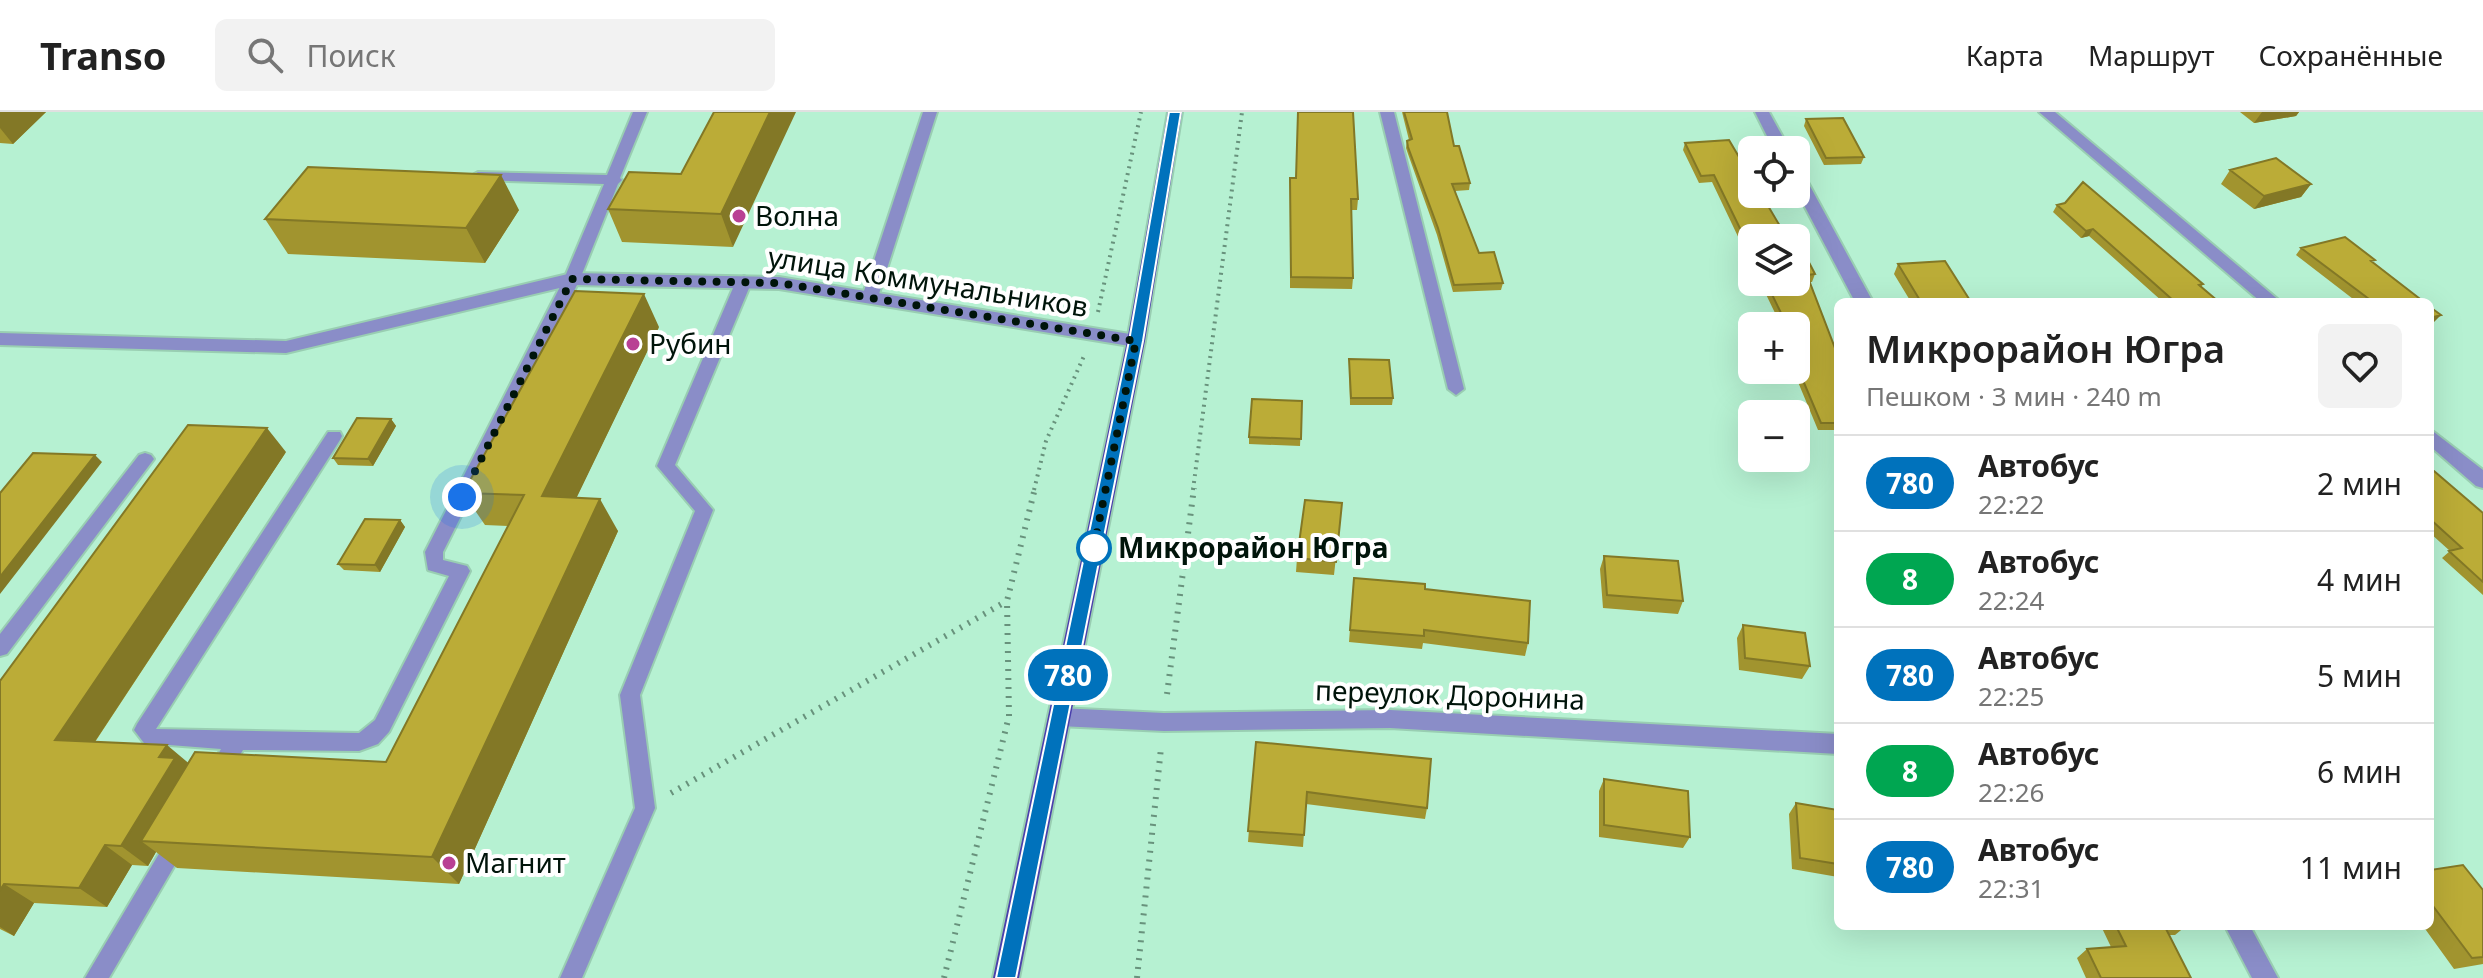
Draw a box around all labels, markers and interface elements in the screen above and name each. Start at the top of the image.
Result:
search box [215,19,775,91]
text: Transo [40,29,167,81]
icon: search [243,33,287,77]
text: Поиск [307,35,396,76]
text: Карта [1966,36,2044,74]
text: Маршрут [2088,36,2214,74]
text: Сохранённые [2258,36,2443,74]
map controls [1738,136,1810,472]
button: locate [1738,136,1810,208]
place label: Волна [755,196,839,234]
marker: Волна [730,207,748,225]
button: layers [1738,224,1810,296]
street label: улица Коммунальников [766,237,1091,325]
button: + [1738,312,1810,384]
text: Микрорайон Югра [1866,322,2225,374]
place label: Рубин [649,324,732,362]
button: heart [2318,324,2402,408]
marker: Рубин [624,335,642,353]
text: Пешком · 3 мин · 240 m [1866,378,2162,414]
button: − [1738,400,1810,472]
text: Автобус [1978,445,2100,486]
text: 2 мин [2317,463,2402,504]
text: 780 [1886,464,1934,502]
your location [442,477,482,517]
text: 22:22 [1978,486,2044,522]
place label: Микрорайон Югра [1118,528,1388,566]
marker: Микрорайон Югра [1077,531,1111,565]
text: Автобус [1978,541,2100,582]
text: 4 мин [2317,559,2402,600]
text: 8 [1902,560,1918,598]
text: 22:24 [1978,582,2044,618]
text: Автобус [1978,637,2100,678]
line badge: 780 [1022,649,1114,701]
text: 5 мин [2317,655,2402,696]
text: 780 [1044,656,1092,694]
text: 780 [1886,656,1934,694]
street label: переулок Доронина [1314,670,1586,718]
text: 22:25 [1978,678,2044,714]
text: Автобус [1978,733,2100,774]
text: 6 мин [2317,751,2402,792]
text: 8 [1902,752,1918,790]
text: 22:26 [1978,774,2044,810]
text: Автобус [1978,829,2100,870]
place label: Магнит [465,843,566,881]
text: 11 мин [2300,847,2402,888]
text: 780 [1886,848,1934,886]
marker: Магнит [440,854,458,872]
text: 22:31 [1978,870,2044,906]

